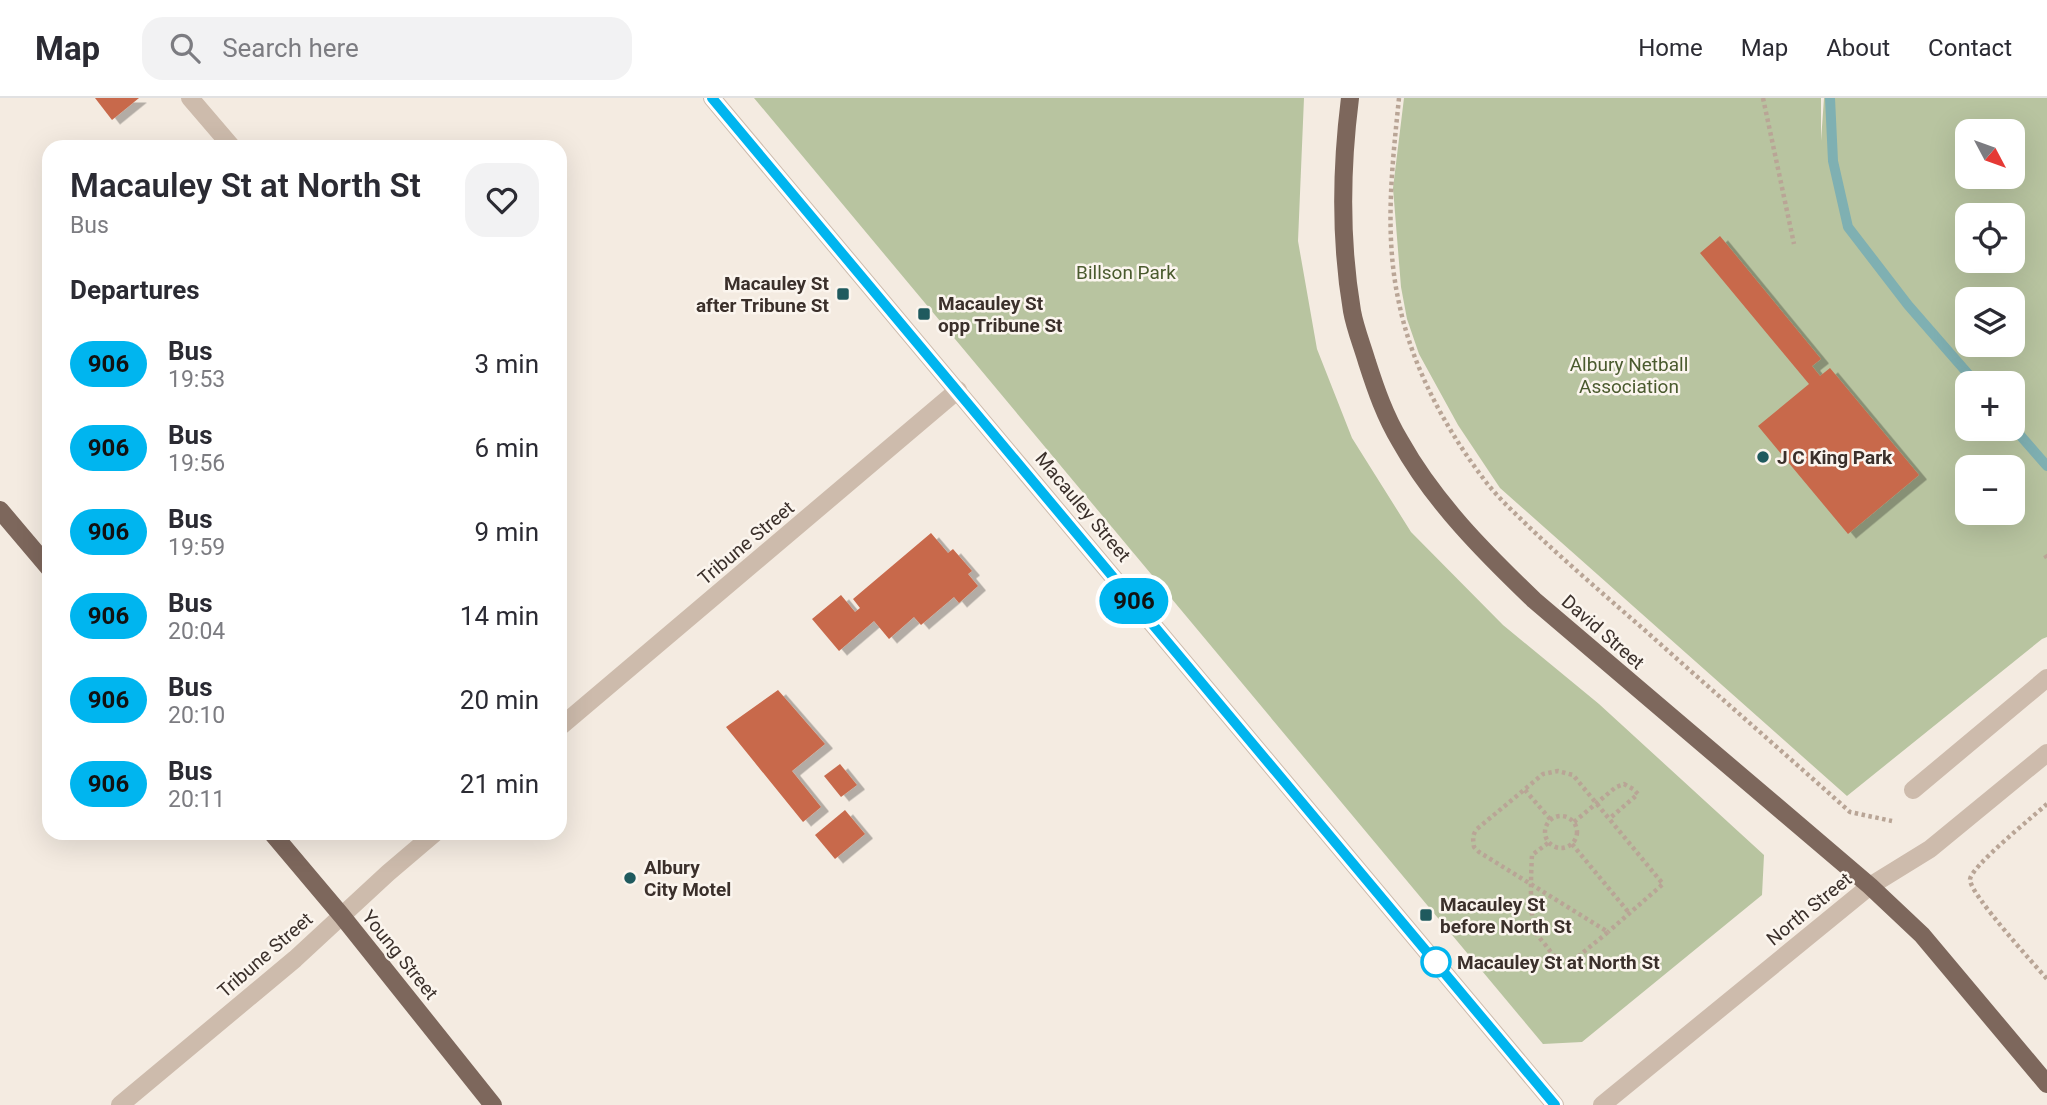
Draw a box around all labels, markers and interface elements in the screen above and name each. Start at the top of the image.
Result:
search box [142,17,632,80]
text: Map [35,29,100,68]
icon: search [166,29,204,67]
text: Search here [222,33,359,63]
text: Home [1638,34,1703,62]
text: Map [1741,34,1788,62]
text: About [1826,34,1890,62]
text: Contact [1928,34,2012,62]
north arrow [1955,119,2025,189]
map controls [1955,119,2025,525]
button: heart [465,163,539,237]
text: Macauley St at North St [70,166,421,205]
button: locate [1955,203,2025,273]
text: Bus [70,212,109,239]
park label: Billson Park [1076,261,1176,284]
place label: Macauley St after Tribune St [696,272,830,317]
text: Departures [70,275,200,305]
marker: Macauley St after Tribune St [835,286,851,302]
button: layers [1955,287,2025,357]
place label: Macauley St opp Tribune St [938,292,1063,337]
marker: Macauley St opp Tribune St [916,306,932,322]
text: Bus [168,336,213,366]
text: 3 min [474,349,539,379]
text: 906 [88,350,129,378]
park label: Albury Netball Association [1570,353,1688,398]
text: 19:53 [168,366,225,393]
button: + [1955,371,2025,441]
text: Bus [168,420,213,450]
text: 6 min [474,433,539,463]
text: 906 [88,434,129,462]
place label: J C King Park [1777,446,1893,469]
street label: Macauley Street [1030,447,1136,567]
marker: J C King Park [1755,449,1771,465]
text: 19:56 [168,450,225,477]
button: − [1955,455,2025,525]
street label: Tribune Street [693,496,799,590]
text: Bus [168,504,213,534]
text: 9 min [474,517,539,547]
text: 906 [88,518,129,546]
text: 19:59 [168,534,225,561]
line badge: 906 [1094,578,1174,624]
text: 906 [1113,587,1155,615]
text: Bus [168,588,213,618]
street label: David Street [1557,590,1649,674]
text: 14 min [460,601,539,631]
text: 906 [88,602,129,630]
text: 20:04 [168,618,225,645]
text: Bus [168,672,213,702]
text: 20 min [460,685,539,715]
text: 906 [88,686,129,714]
text: 20:10 [168,702,225,729]
text: Bus [168,756,213,786]
text: 21 min [460,769,539,799]
text: 906 [88,770,129,798]
text: 20:11 [168,786,225,813]
place label: Albury City Motel [644,856,731,901]
street label: North Street [1762,868,1856,950]
marker: Albury City Motel [622,870,638,886]
place label: Macauley St before North St [1440,893,1572,938]
street label: Young Street [357,906,443,1004]
marker: Macauley St before North St [1418,907,1434,923]
street label: Tribune Street [213,908,317,1002]
marker: Macauley St at North St [1421,947,1451,977]
place label: Macauley St at North St [1457,951,1660,974]

